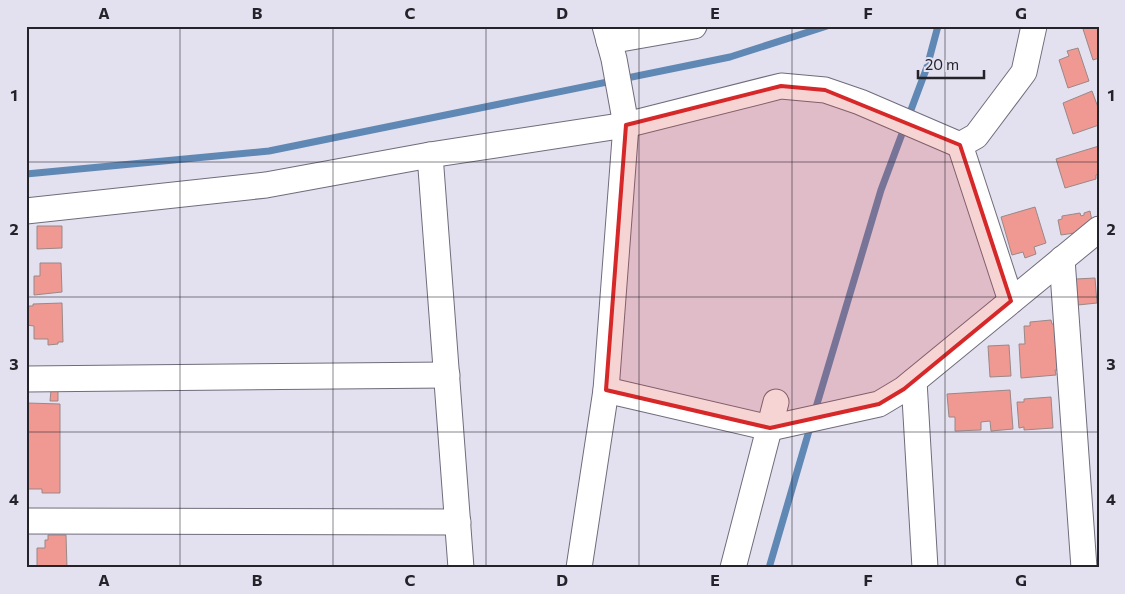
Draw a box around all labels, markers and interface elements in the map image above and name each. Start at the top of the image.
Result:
text: A [98,3,110,22]
text: B [252,3,263,22]
text: C [405,3,416,22]
text: D [556,3,568,22]
text: E [710,3,720,22]
text: F [863,3,873,22]
text: G [1015,3,1027,22]
scale bar [918,48,984,80]
text: 20 m [925,55,959,73]
text: 1 [10,85,18,104]
text: 1 [1107,85,1115,104]
text: 2 [9,219,19,238]
text: 2 [1106,219,1116,238]
text: 3 [9,354,19,373]
text: 3 [1106,354,1116,373]
text: 4 [9,489,19,508]
text: 4 [1106,489,1116,508]
text: A [98,570,110,589]
text: B [252,570,263,589]
text: C [405,570,416,589]
text: D [556,570,568,589]
text: E [710,570,720,589]
text: F [863,570,873,589]
text: G [1015,570,1027,589]

